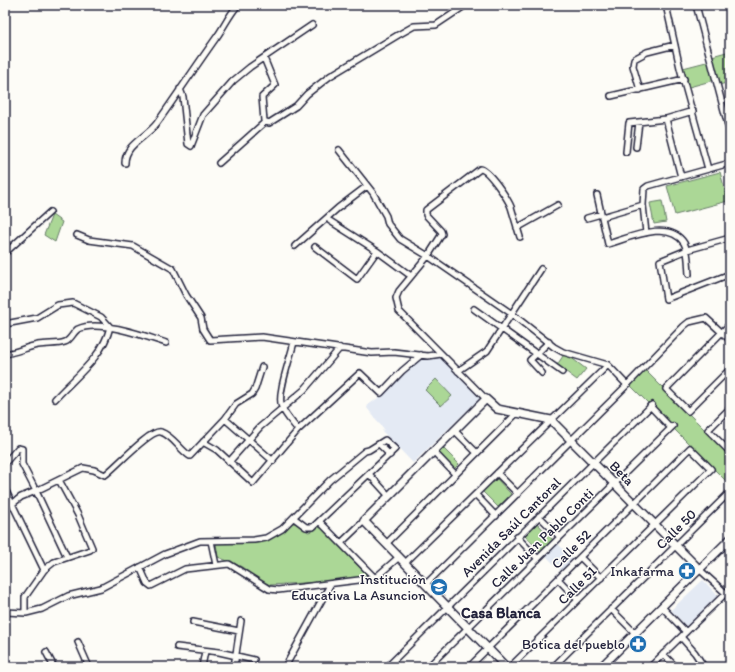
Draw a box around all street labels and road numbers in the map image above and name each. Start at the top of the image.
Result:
street label: Beta [606,457,638,489]
street label: Avenida Saúl Cantoral [458,474,565,581]
street label: Calle Juan Pablo Conti [487,485,597,592]
street label: Calle 50 [653,506,700,553]
street label: Calle 52 [548,526,595,573]
street label: Calle 51 [554,562,601,608]

